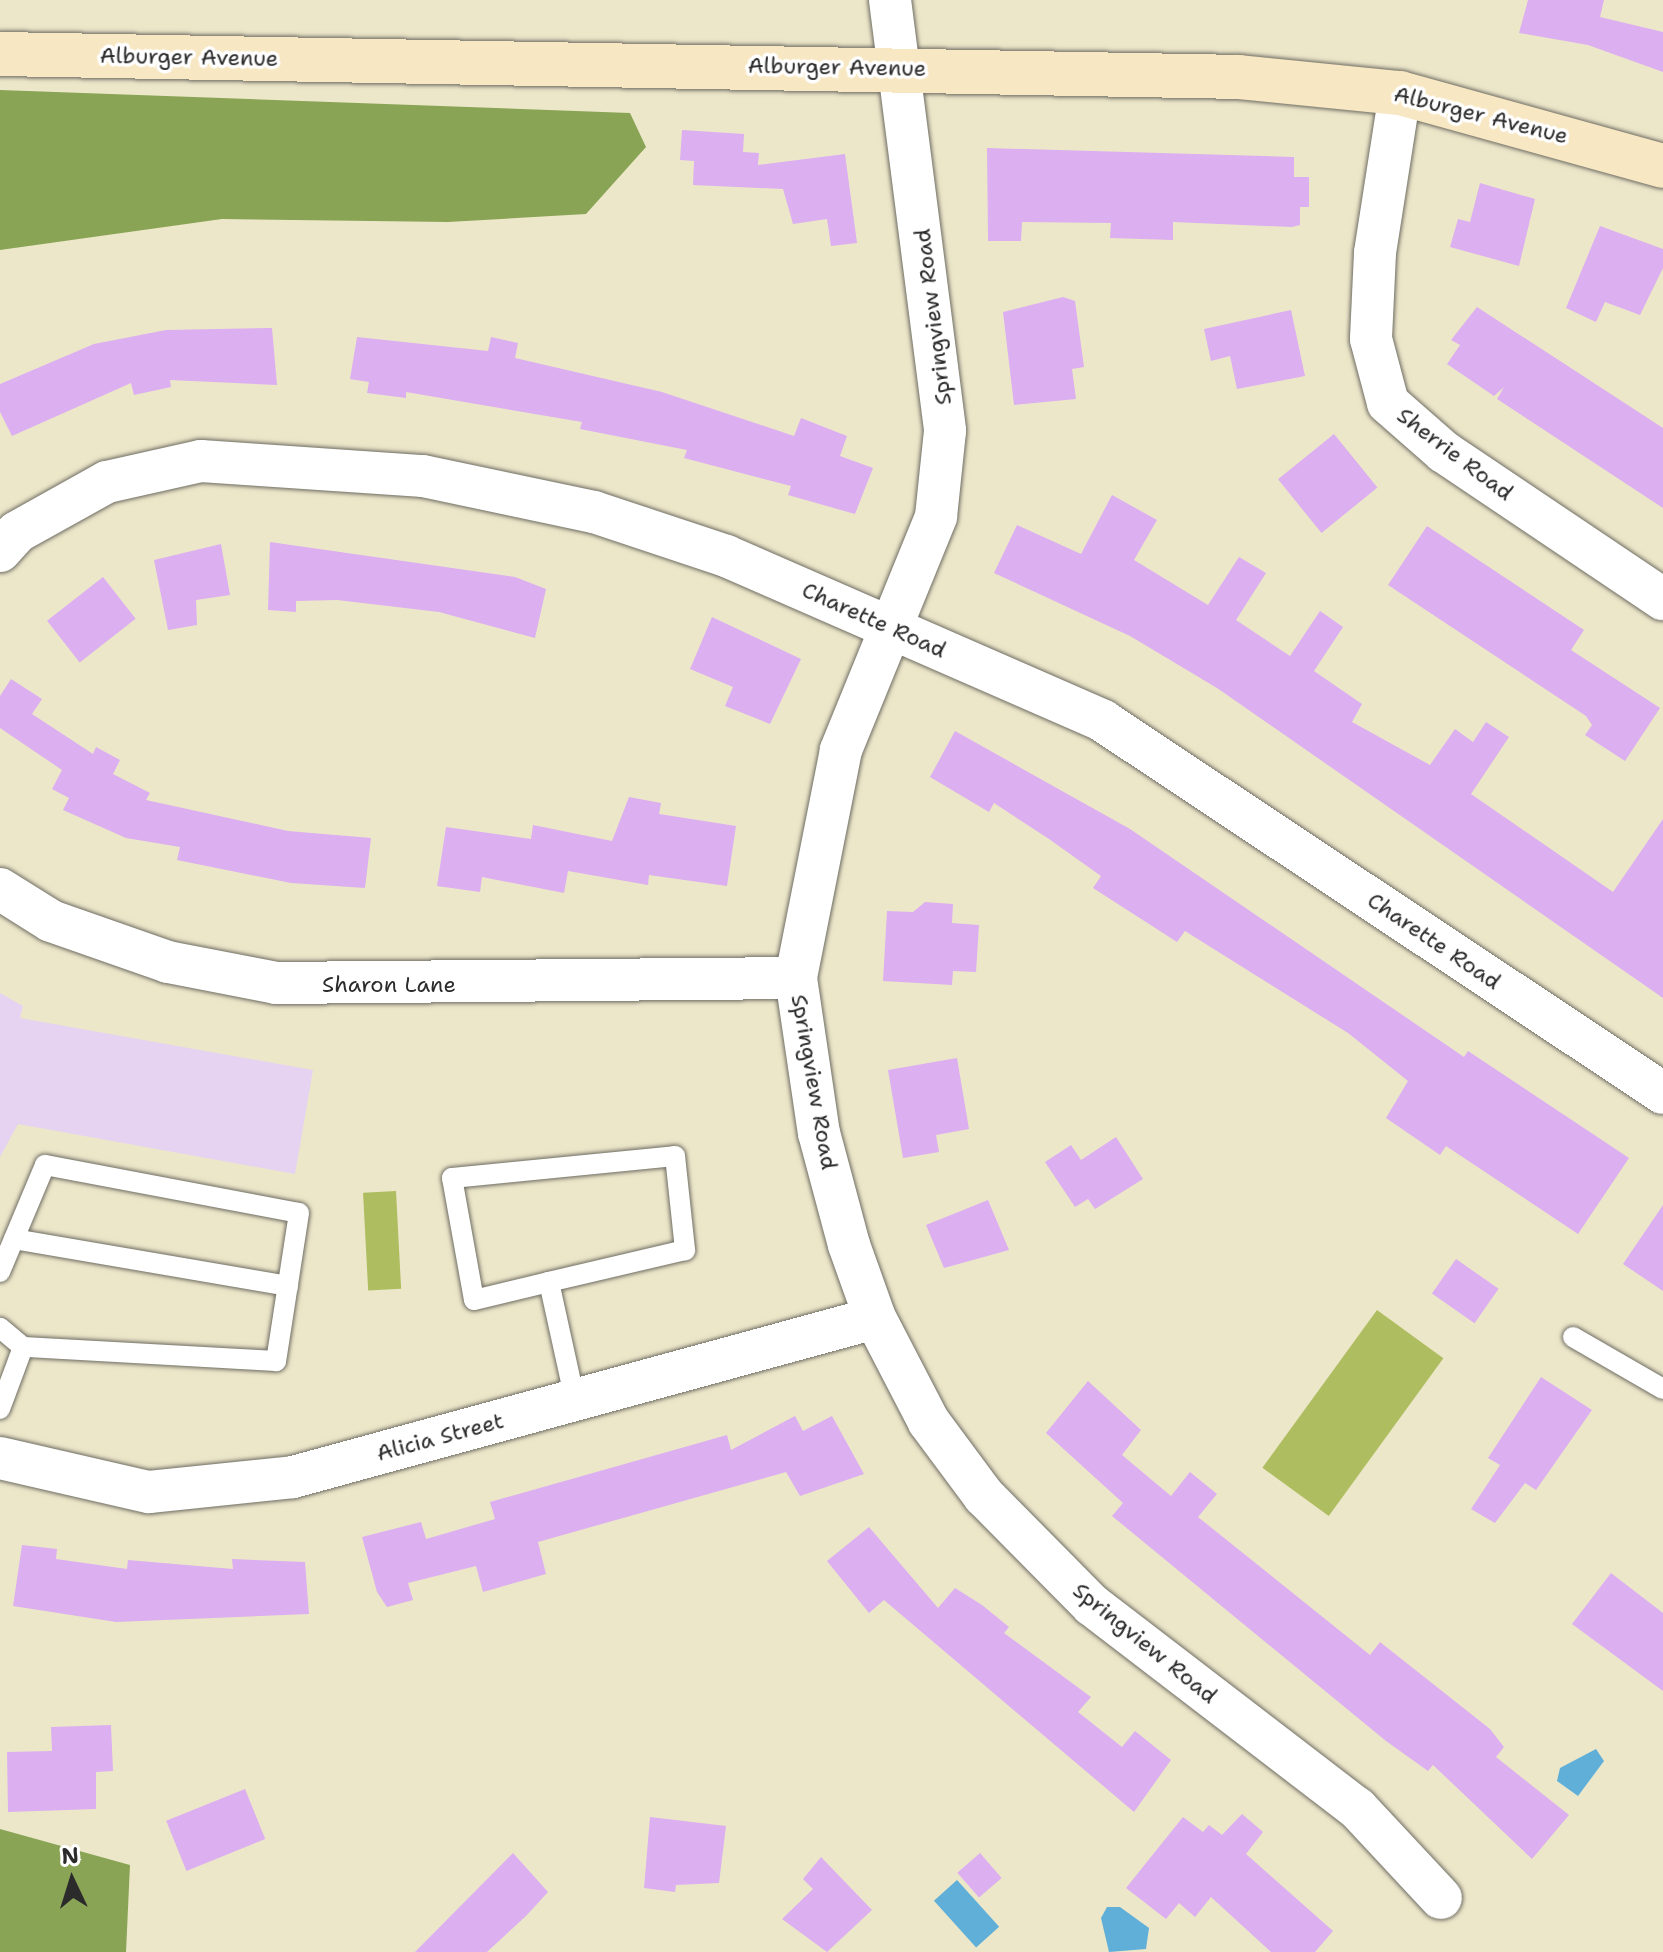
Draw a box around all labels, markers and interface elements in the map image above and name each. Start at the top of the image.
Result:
street label: Alburger Avenue [100,42,278,72]
street label: Alburger Avenue [748,52,926,82]
street label: Alburger Avenue [1391,81,1571,149]
street label: Springview Road [909,227,957,407]
street label: Sherrie Road [1392,402,1518,506]
street label: Charette Road [798,576,950,664]
street label: Charette Road [1363,887,1505,995]
street label: Sharon Lane [322,972,456,998]
street label: Springview Road [786,992,842,1172]
street label: Alicia Street [374,1407,506,1467]
street label: Springview Road [1068,1577,1222,1709]
north arrow [32,1840,112,1920]
text: N [61,1840,80,1871]

